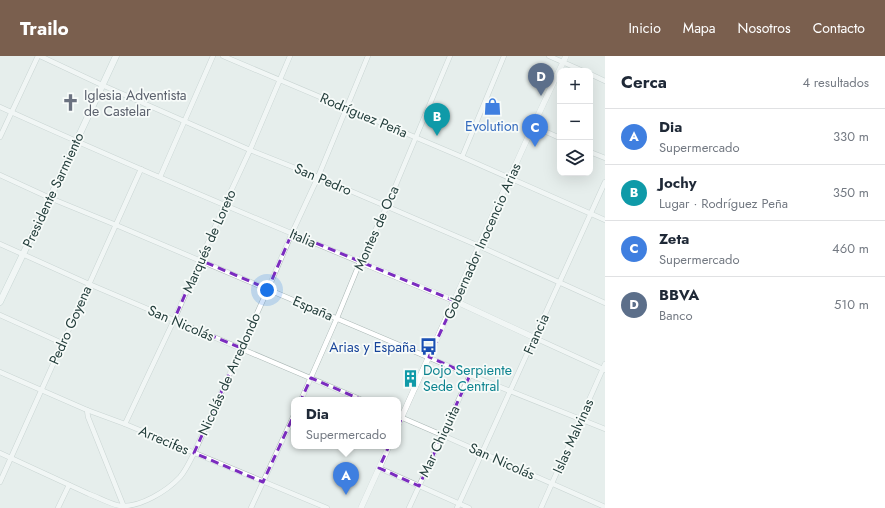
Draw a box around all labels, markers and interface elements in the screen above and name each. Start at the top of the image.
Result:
text: Trailo [20,15,69,42]
text: Inicio [628,18,661,38]
text: Mapa [683,18,716,38]
text: Nosotros [738,18,791,38]
text: Contacto [813,18,865,38]
pin: D [528,63,554,96]
map controls [557,68,593,176]
button: + [557,68,593,104]
text: Cerca [621,70,667,94]
text: 4 resultados [802,73,869,92]
place label: Iglesia Adventista de Castelar [84,85,187,121]
street label: Rodríguez Peña [317,88,411,142]
church icon: Iglesia Adventista de Castelar [61,93,81,113]
shop icon: Evolution [482,96,502,116]
pin: B [424,103,450,136]
button: − [557,104,593,140]
pin: C [522,114,548,147]
place label: Evolution [465,116,519,136]
text: Dia [659,116,682,138]
text: A [629,127,639,146]
text: 330 m [833,127,869,146]
street label: Presidente Sarmiento [17,129,89,251]
text: Supermercado [659,138,740,157]
button: layers [557,140,593,176]
street label: San Pedro [291,158,355,200]
street label: Gobernador Inocencio Arias [438,159,526,322]
text: Jochy [659,172,697,194]
street label: Montes de Oca [348,183,404,273]
text: B [630,183,638,202]
text: 350 m [833,183,869,202]
street label: Marqués de Loreto [177,186,241,296]
text: Lugar · Rodríguez Peña [659,194,788,213]
street label: Italia [287,223,319,253]
text: Zeta [659,228,689,250]
text: C [629,239,639,258]
text: 460 m [832,239,869,258]
text: Supermercado [659,250,740,269]
your location [257,280,277,300]
street label: Pedro Goyena [44,282,96,368]
text: BBVA [659,284,699,306]
street label: España [290,291,336,325]
text: D [629,295,639,314]
text: 510 m [834,295,869,314]
street label: San Nicolás [145,300,218,346]
text: Banco [659,306,693,325]
street label: Nicolás de Arredondo [193,309,265,439]
street label: Francia [518,310,554,358]
place label: Arias y España [329,337,416,357]
bus stop icon: Arias y España [419,337,439,357]
place label: Dojo Serpiente Sede Central [423,360,512,396]
building icon: Dojo Serpiente Sede Central [400,368,420,388]
street label: Islas Malvinas [548,395,598,476]
popup [291,397,401,449]
street label: Mar Chiquita [414,402,464,480]
text: Dia [306,403,329,425]
street label: Arrecifes [136,420,193,460]
text: Supermercado [306,425,386,444]
street label: San Nicolás [466,438,539,485]
pin: A [333,462,359,495]

